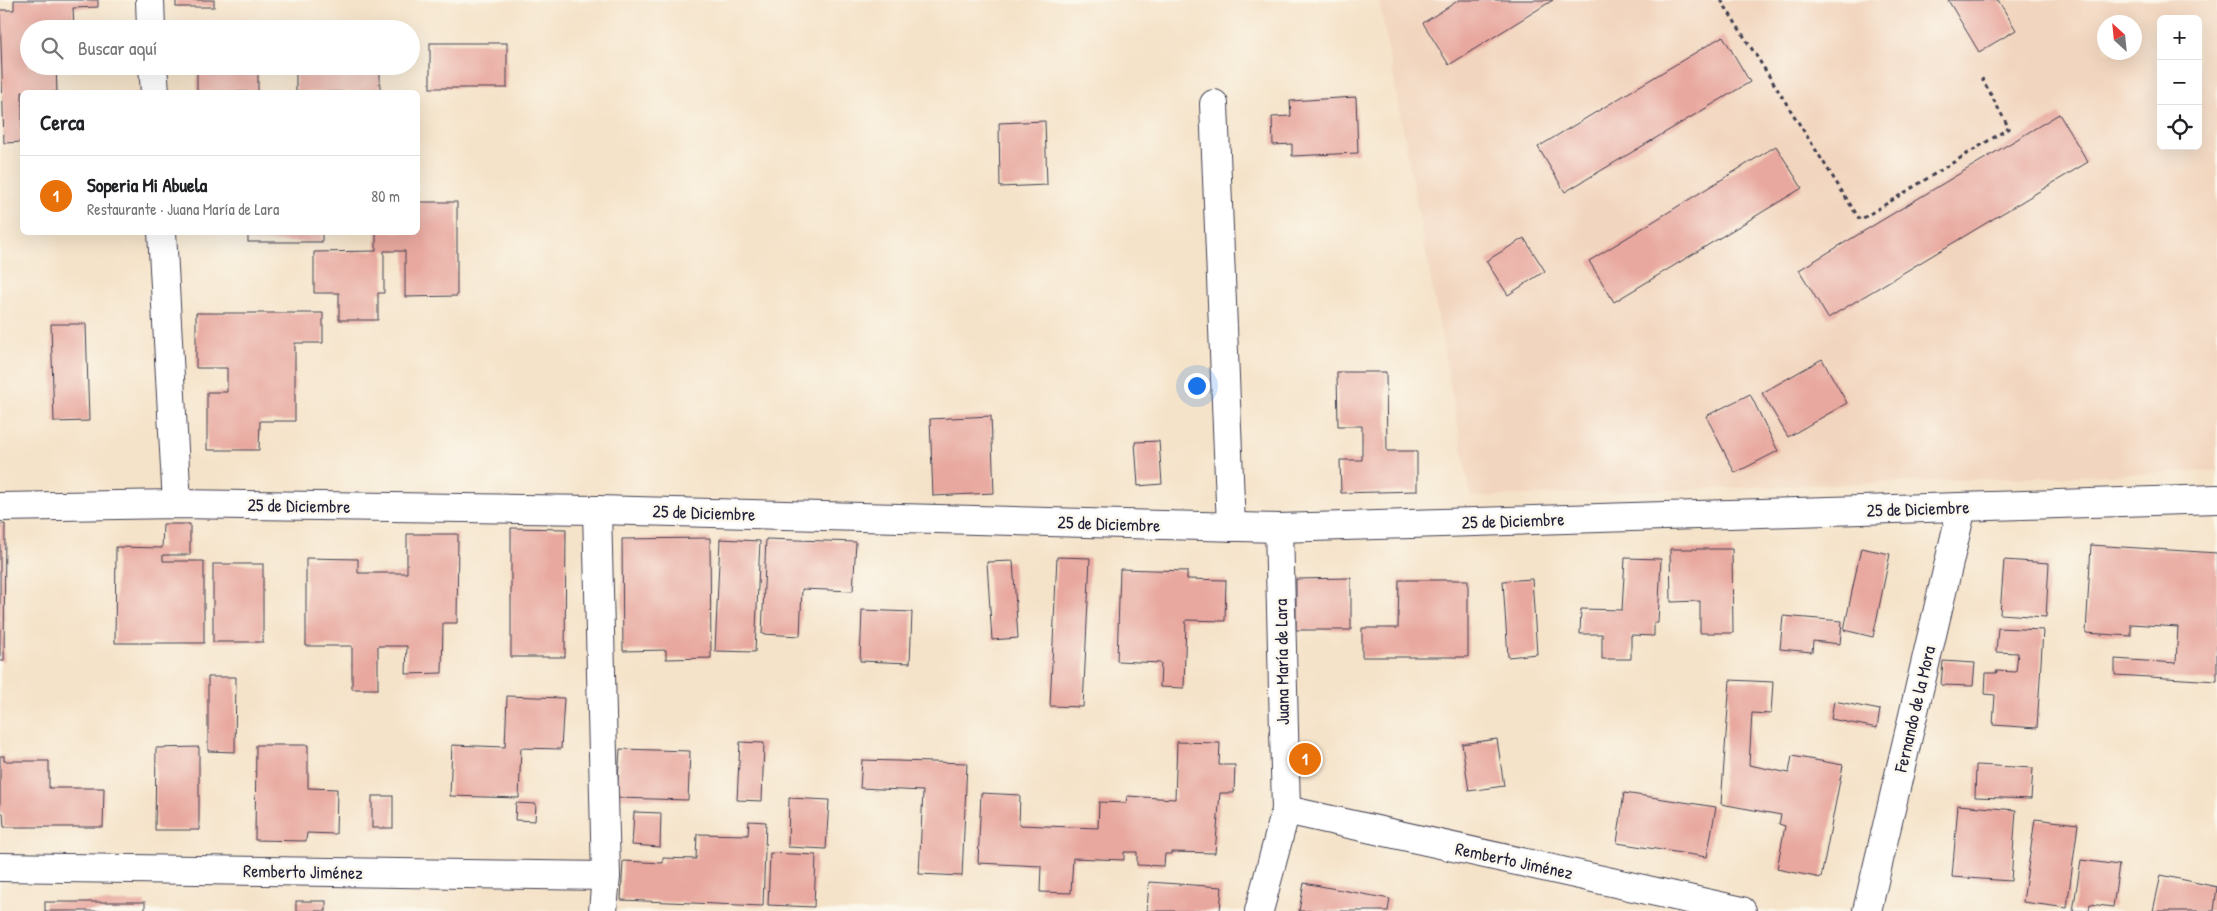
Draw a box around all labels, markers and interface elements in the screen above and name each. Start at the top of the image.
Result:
north arrow [2097,15,2142,60]
map controls [2157,15,2202,150]
button: + [2157,15,2202,60]
search box [20,20,420,75]
icon: search [38,34,66,62]
text: Buscar aquí [78,35,157,61]
button: − [2157,60,2202,105]
button: locate [2157,105,2202,150]
text: Cerca [40,108,84,137]
text: Soperia Mi Abuela [87,172,207,198]
text: 1 [53,185,59,207]
text: 80 m [371,185,400,207]
text: Restaurante · Juana María de Lara [87,198,279,220]
your location [1184,373,1210,399]
street label: 25 de Diciembre [247,492,351,519]
street label: 25 de Diciembre [1866,494,1970,523]
street label: 25 de Diciembre [652,498,756,527]
street label: 25 de Diciembre [1461,506,1565,535]
street label: 25 de Diciembre [1057,509,1161,538]
street label: Juana María de Lara [1268,599,1295,725]
street label: Fernando de la Mora [1888,643,1941,775]
pin: 1 [1289,740,1321,778]
street label: Remberto Jiménez [1453,836,1576,885]
street label: Remberto Jiménez [243,858,363,885]

